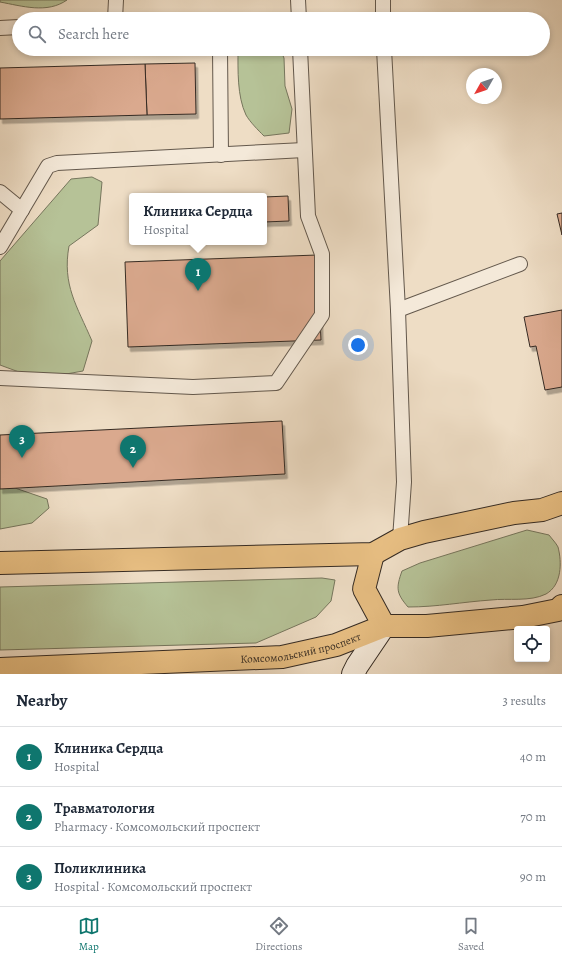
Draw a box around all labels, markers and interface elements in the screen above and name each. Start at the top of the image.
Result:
search box [12,12,550,56]
icon: search [26,23,48,45]
text: Search here [58,24,129,44]
north arrow [466,68,502,104]
popup [129,193,267,245]
text: Клиника Сердца [143,201,253,221]
text: Hospital [143,221,189,238]
pin: 1 [185,258,211,291]
your location [348,335,368,355]
pin: 3 [9,425,35,458]
pin: 2 [120,435,146,468]
map controls [514,626,550,662]
button: locate [514,626,550,662]
street label: Комсомольский проспект [240,628,363,666]
text: Nearby [16,689,67,712]
text: 3 results [502,692,546,709]
text: Клиника Сердца [54,738,163,758]
text: 1 [27,748,31,765]
text: 40 m [520,748,546,765]
text: Hospital [54,758,99,775]
text: Травматология [54,798,155,818]
text: 2 [26,808,32,825]
text: 70 m [520,808,546,825]
text: Pharmacy · Комсомольский проспект [54,818,260,835]
text: Поликлиника [54,858,146,878]
text: 3 [26,868,32,885]
text: 90 m [520,868,546,885]
text: Hospital · Комсомольский проспект [54,878,252,895]
tab: Map [78,915,100,954]
tab: Directions [255,915,303,954]
tab: Saved [458,915,484,954]

